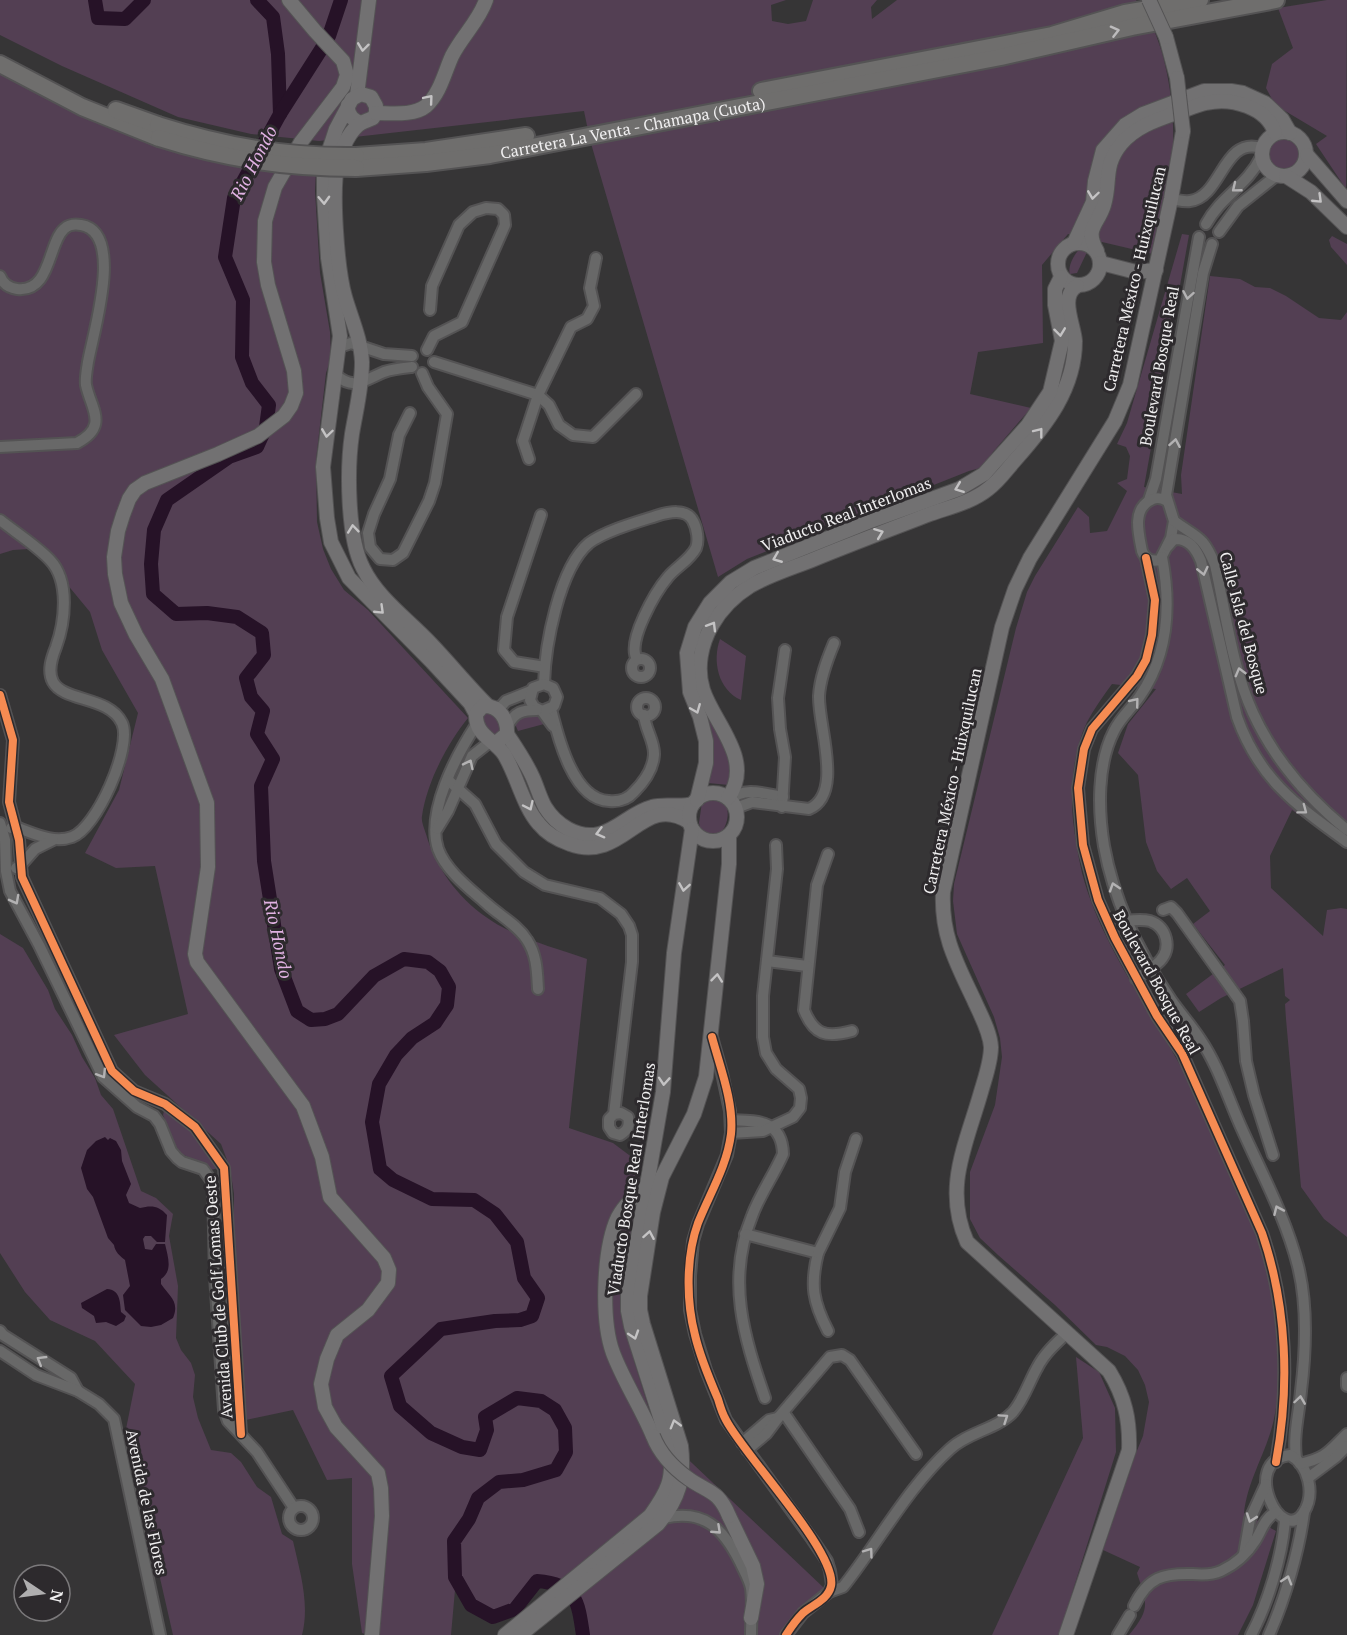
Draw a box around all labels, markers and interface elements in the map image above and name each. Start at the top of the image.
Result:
one-way arrow [1110,25,1120,38]
one-way arrow [358,43,370,52]
street label: Carretera La Venta - Chamapa (Cuota) [498,91,767,164]
one-way arrow [422,95,433,106]
water label: Rio Hondo [224,121,282,205]
street label: Carretera México - Huixquilucan [1097,164,1171,394]
one-way arrow [1232,181,1243,192]
one-way arrow [1088,190,1100,199]
one-way arrow [1311,192,1322,203]
one-way arrow [318,196,330,205]
street label: Boulevard Bosque Real [1134,284,1184,448]
one-way arrow [1182,289,1195,299]
one-way arrow [1053,328,1066,337]
one-way arrow [321,428,333,437]
one-way arrow [1032,428,1043,439]
one-way arrow [1168,438,1180,448]
street label: Viaducto Real Interlomas [758,471,934,557]
one-way arrow [955,481,966,493]
one-way arrow [347,524,360,534]
one-way arrow [873,528,884,541]
street label: Calle Isla del Bosque [1214,549,1274,697]
one-way arrow [773,551,784,563]
one-way arrow [1196,566,1209,576]
one-way arrow [372,603,383,614]
one-way arrow [705,622,716,632]
street label: Carretera México - Huixquilucan [917,666,987,896]
one-way arrow [1234,667,1247,677]
one-way arrow [1127,698,1138,709]
one-way arrow [689,703,702,713]
one-way arrow [461,760,473,771]
one-way arrow [521,800,533,811]
one-way arrow [1297,802,1308,813]
one-way arrow [595,826,606,838]
one-way arrow [679,883,691,892]
one-way arrow [1108,883,1121,893]
one-way arrow [8,893,19,904]
water label: Rio Hondo [259,896,299,981]
street label: Boulevard Bosque Real [1108,906,1206,1058]
one-way arrow [710,974,723,983]
street label: Viaducto Bosque Real Interlomas [602,1061,660,1297]
one-way arrow [95,1068,107,1078]
one-way arrow [658,1077,671,1086]
street label: Avenida Club de Golf Lomas Oeste [199,1175,237,1419]
one-way arrow [1273,1205,1285,1216]
one-way arrow [642,1230,655,1240]
one-way arrow [627,1329,640,1340]
one-way arrow [37,1355,47,1367]
one-way arrow [1293,1396,1306,1406]
one-way arrow [998,1414,1009,1425]
one-way arrow [670,1419,682,1430]
street label: Avenida de las Flores [121,1427,173,1577]
one-way arrow [1245,1512,1258,1522]
one-way arrow [710,1523,721,1534]
one-way arrow [862,1548,873,1559]
north arrow [12,1563,72,1623]
one-way arrow [1280,1575,1292,1586]
text: N [45,1588,69,1605]

